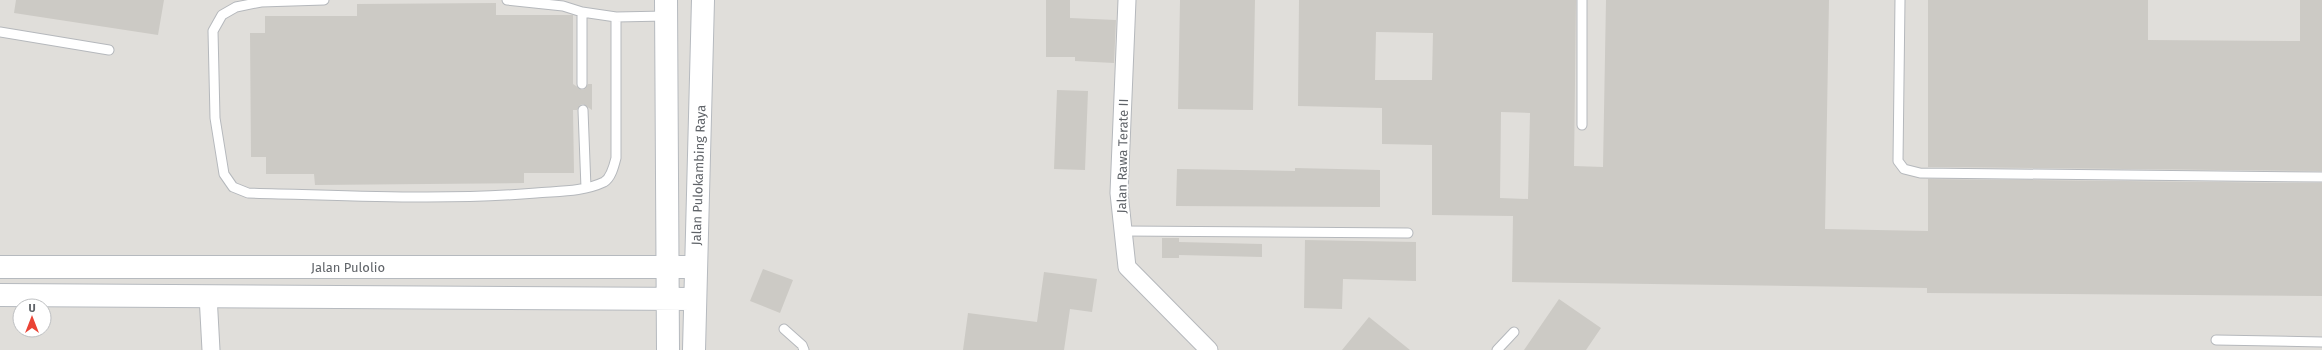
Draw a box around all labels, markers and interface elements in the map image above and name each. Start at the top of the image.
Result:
street label: Jalan Rawa Terate II [1114,99,1131,213]
street label: Jalan Pulokambing Raya [689,104,708,246]
street label: Jalan Pulolio [311,260,385,275]
north arrow [12,298,52,338]
text: U [28,302,36,315]

